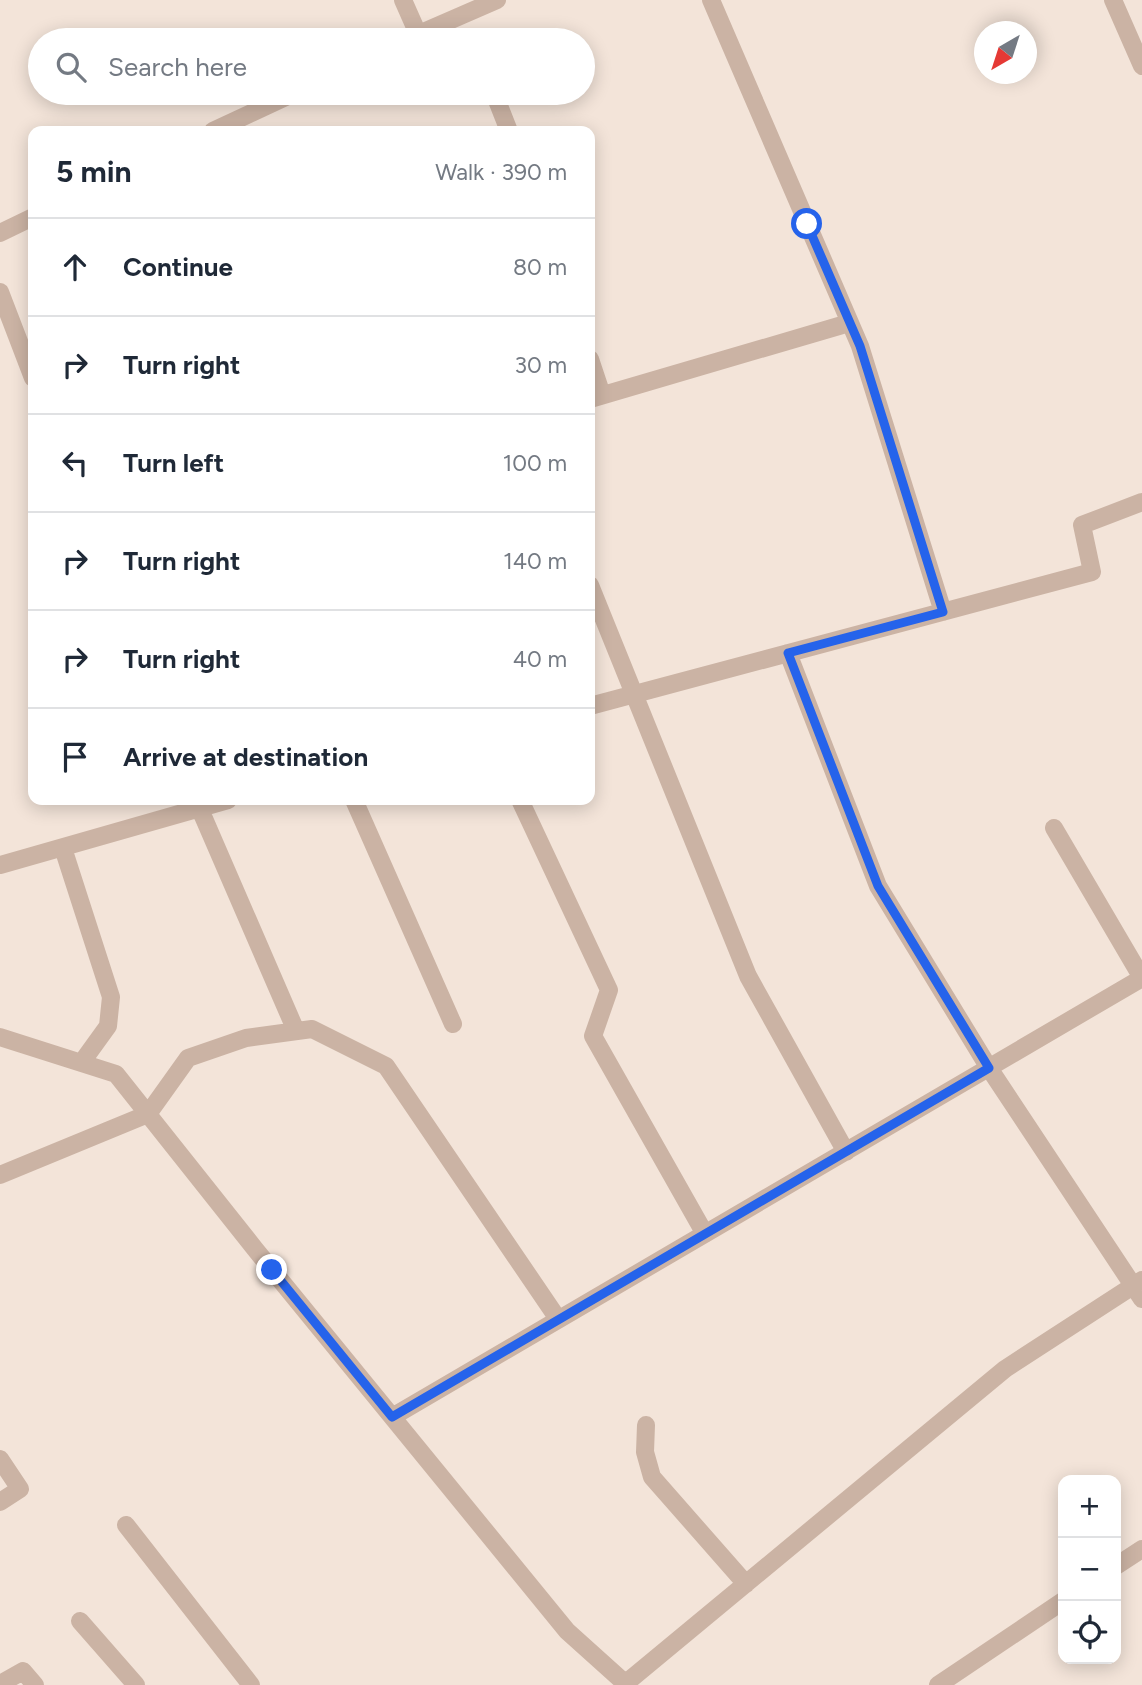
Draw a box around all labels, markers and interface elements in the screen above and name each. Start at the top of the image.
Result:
north arrow [974,21,1037,84]
search box [28,28,595,105]
icon: search [52,48,90,86]
text: Search here [108,51,247,83]
text: 5 min [56,153,132,190]
text: Walk · 390 m [435,158,567,186]
route start [791,208,822,239]
icon: ahead [56,248,94,286]
text: Continue [123,251,233,283]
text: 80 m [513,253,567,281]
icon: right [56,346,94,384]
text: Turn right [123,349,240,381]
text: 30 m [514,351,567,379]
icon: left [56,444,94,482]
text: Turn left [123,447,224,479]
text: 100 m [503,449,567,477]
icon: right [56,542,94,580]
text: Turn right [123,545,240,577]
text: 140 m [503,547,567,575]
icon: right [56,640,94,678]
text: Turn right [123,643,240,675]
text: 40 m [513,645,567,673]
icon: arrive [56,738,94,776]
text: Arrive at destination [123,741,368,773]
route end [256,1254,287,1285]
map controls [1058,1475,1121,1664]
button: + [1058,1475,1121,1538]
button: − [1058,1538,1121,1601]
button: locate [1058,1601,1121,1664]

